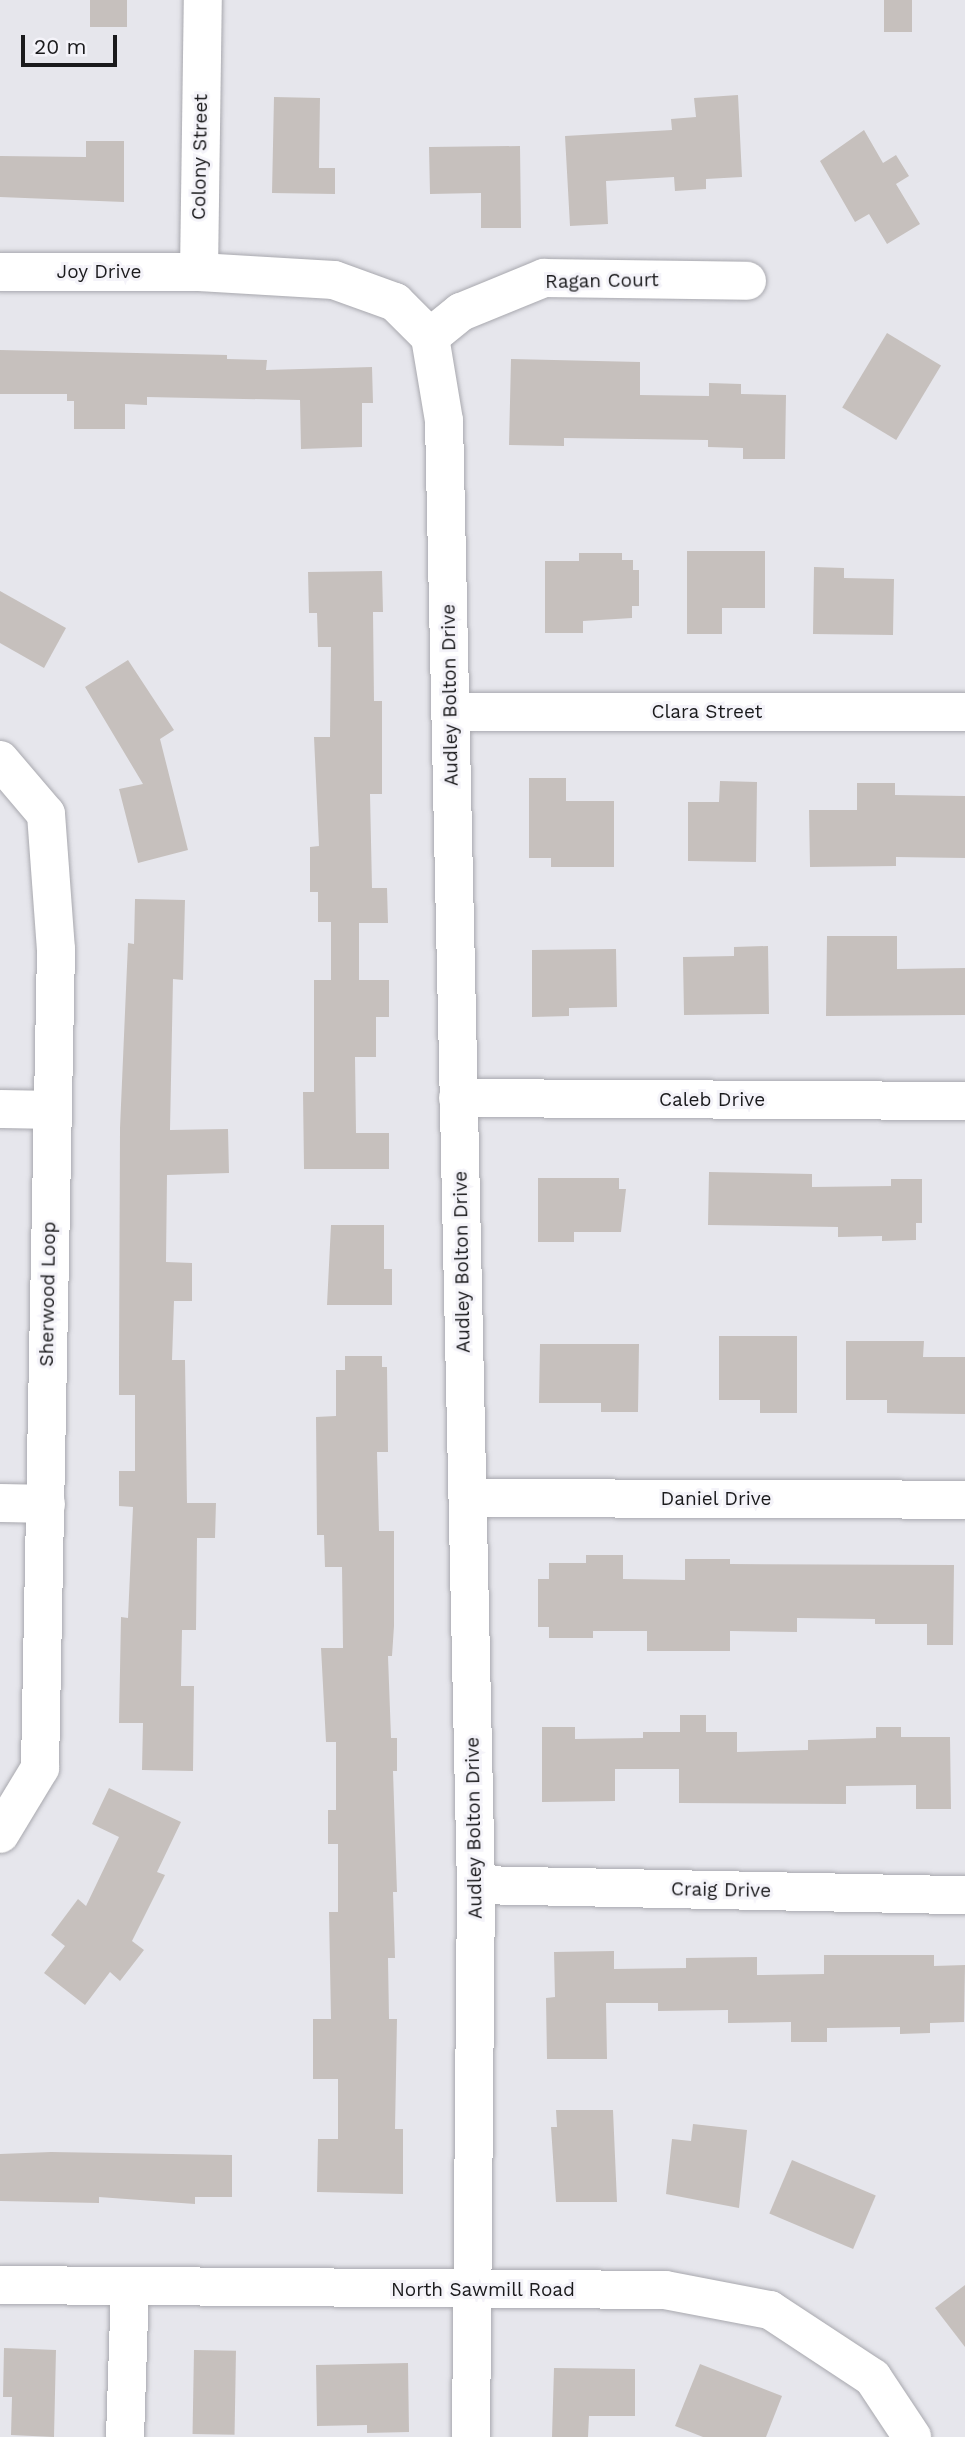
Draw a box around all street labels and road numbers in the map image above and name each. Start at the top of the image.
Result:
street label: Colony Street [187,94,213,220]
street label: Joy Drive [56,261,142,283]
street label: Ragan Court [545,269,659,293]
street label: Audley Bolton Drive [437,603,463,787]
street label: Clara Street [651,701,763,723]
street label: Caleb Drive [659,1089,765,1111]
street label: Audley Bolton Drive [449,1170,475,1354]
street label: Sherwood Loop [35,1221,61,1367]
street label: Daniel Drive [660,1488,772,1510]
street label: Audley Bolton Drive [461,1736,487,1920]
street label: Craig Drive [671,1878,771,1902]
street label: North Sawmill Road [391,2279,575,2301]

